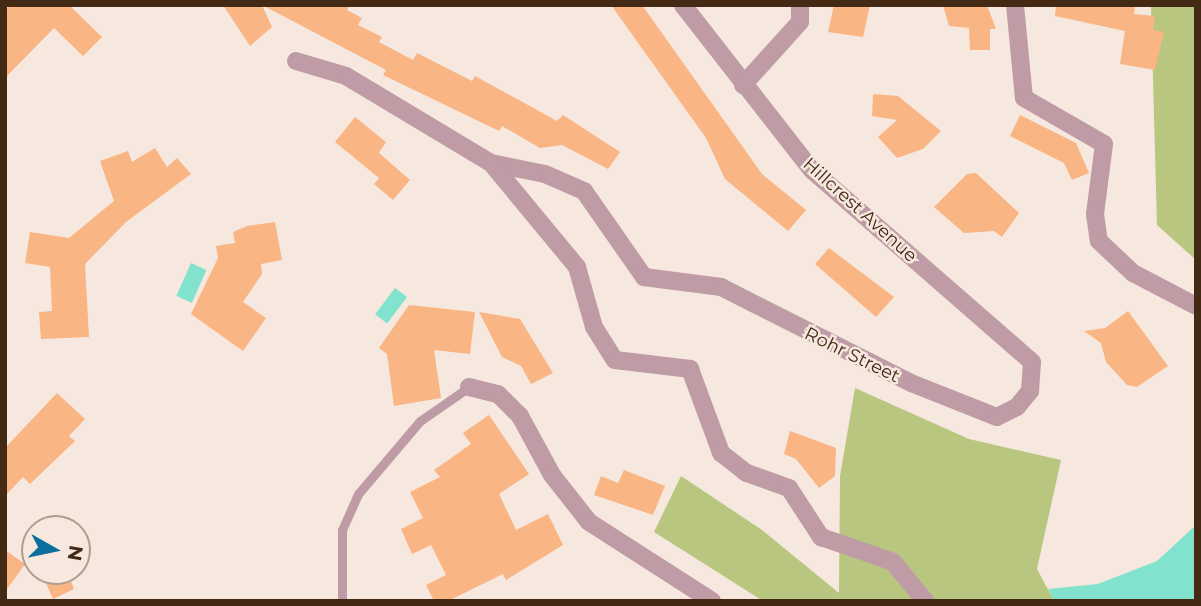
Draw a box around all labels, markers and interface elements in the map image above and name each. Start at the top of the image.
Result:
street label: Hillcrest Avenue [799,153,921,267]
street label: Rohr Street [801,323,903,387]
north arrow [21,515,91,585]
text: N [63,544,88,562]

